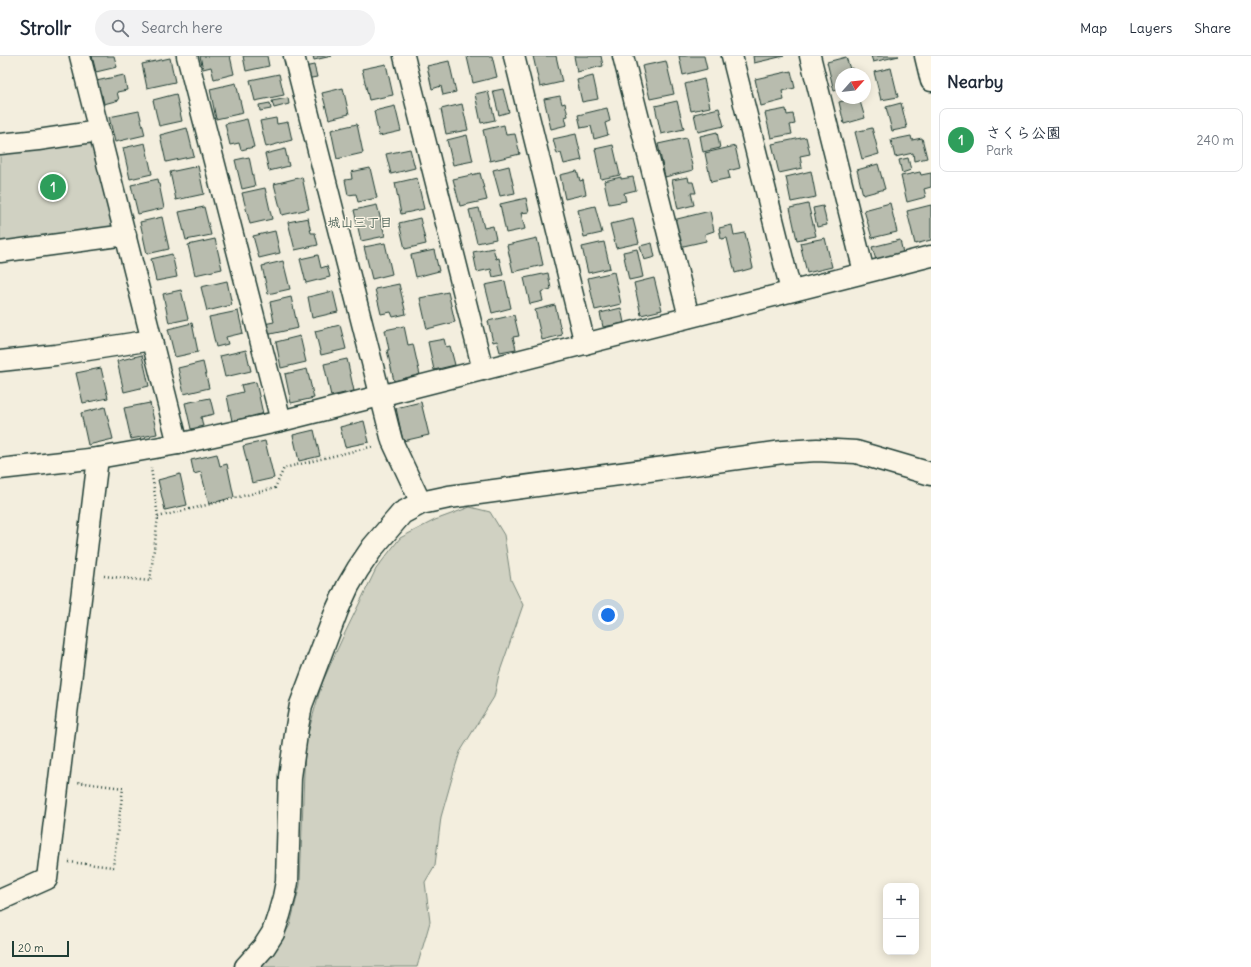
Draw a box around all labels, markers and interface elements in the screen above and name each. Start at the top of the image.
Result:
search box [95,10,375,46]
text: Strollr [20,16,71,40]
icon: search [109,17,131,39]
text: Search here [141,18,223,37]
text: Map [1080,19,1107,37]
text: Layers [1129,19,1172,37]
text: Share [1194,19,1231,37]
north arrow [835,68,871,104]
text: Nearby [947,71,1003,93]
text: さくら公園 [986,123,1061,142]
text: 1 [958,132,964,149]
text: 240 m [1197,132,1234,149]
text: Park [986,142,1013,159]
pin: 1 [40,172,66,202]
district label: 城山三丁目 [327,214,393,231]
your location [598,605,618,625]
map controls [883,883,919,955]
button: + [883,883,919,919]
button: − [883,919,919,955]
scale bar [12,939,69,958]
text: 20 m [18,941,44,955]

